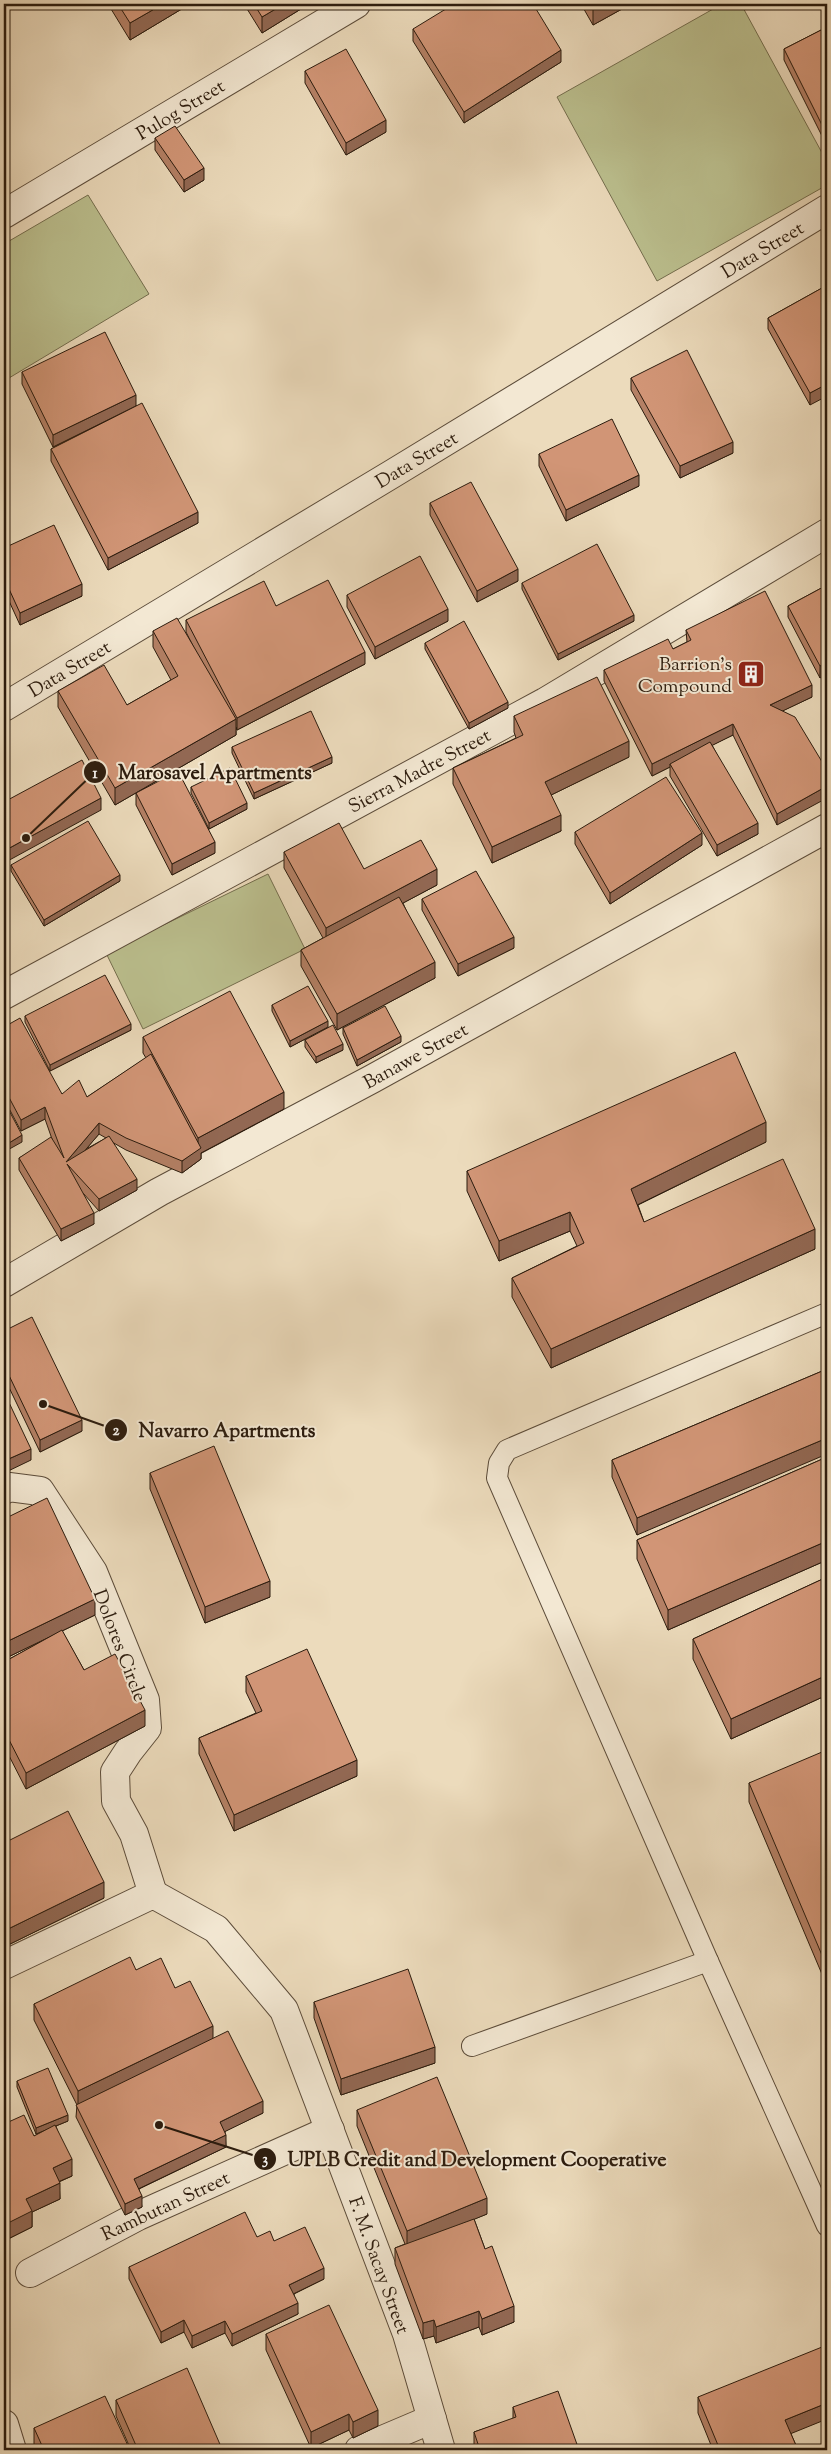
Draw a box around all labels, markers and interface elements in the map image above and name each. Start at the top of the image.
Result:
street label: Pulog Street [132,74,231,148]
street label: Data Street [717,216,810,286]
street label: Data Street [371,426,464,496]
street label: Data Street [24,635,117,705]
place label: Barrion's Compound [638,652,732,701]
building icon: Barrion's Compound [736,659,766,689]
street label: Sierra Madre Street [344,723,497,821]
callout: Marosavel Apartments [83,755,322,790]
text: Marosavel Apartments [118,760,312,789]
text: 1 [92,764,98,785]
street label: Banawe Street [359,1017,474,1097]
callout: Navarro Apartments [104,1412,326,1447]
text: Navarro Apartments [139,1418,316,1447]
text: 2 [112,1421,120,1442]
street label: Dolores Circle [85,1586,153,1706]
callout: UPLB Credit and Development Cooperative [253,2142,676,2177]
text: UPLB Credit and Development Cooperative [288,2147,666,2176]
text: 3 [262,2150,268,2171]
street label: Rambutan Street [97,2165,235,2249]
street label: F. M. Sacay Street [340,2193,415,2339]

